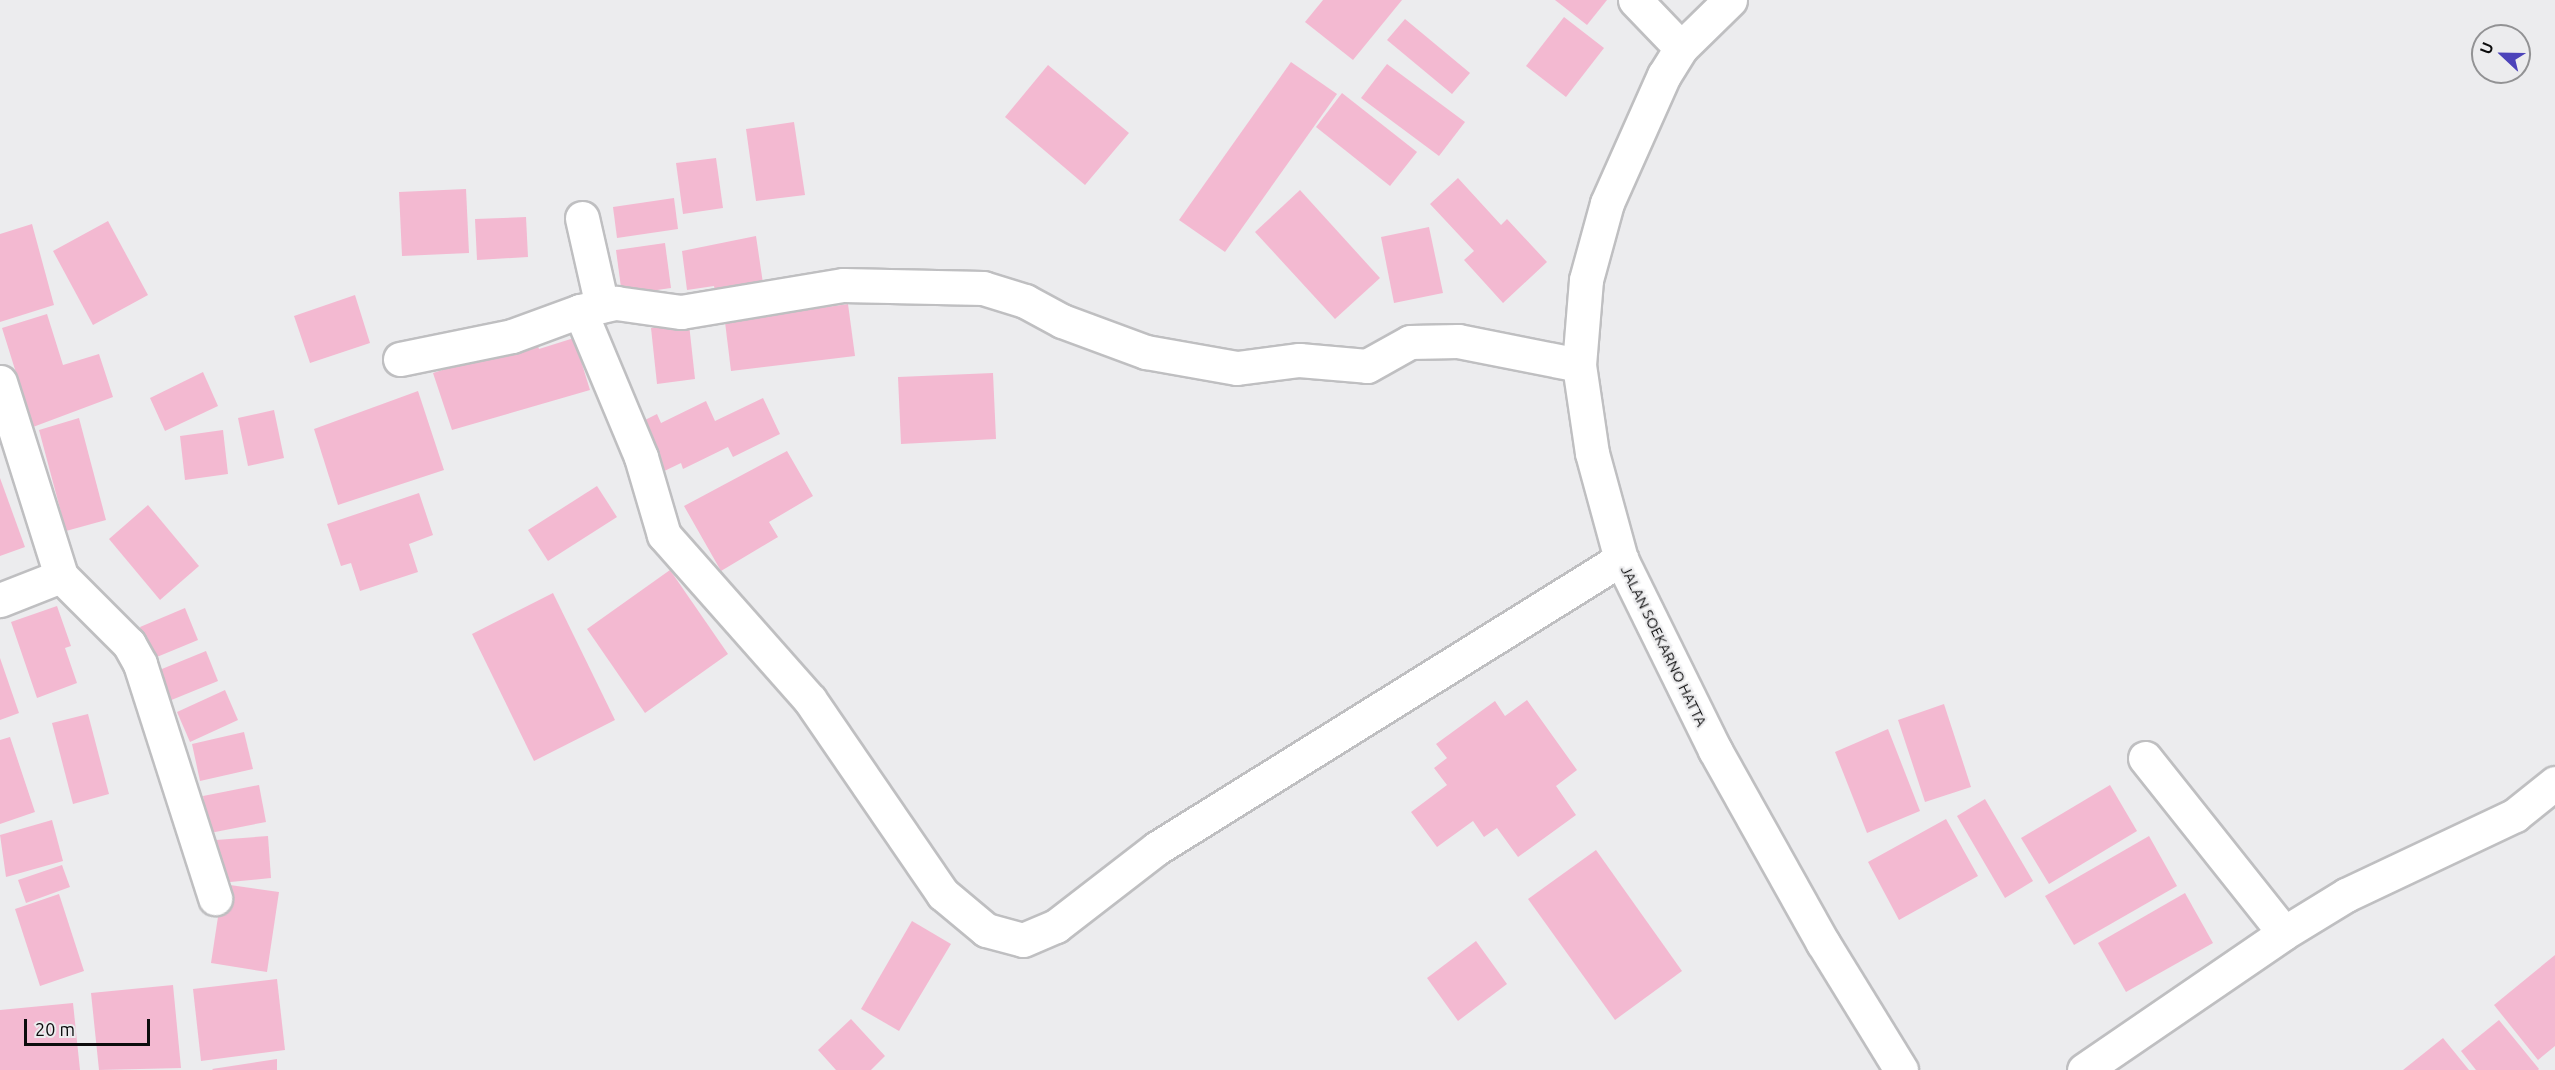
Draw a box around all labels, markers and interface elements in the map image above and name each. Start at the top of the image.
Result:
north arrow [2471,24,2531,84]
text: U [2476,39,2497,57]
street label: JALAN SOEKARNO HATTA [1617,563,1711,729]
scale bar [27,1007,153,1045]
text: 20 m [35,1019,75,1039]

